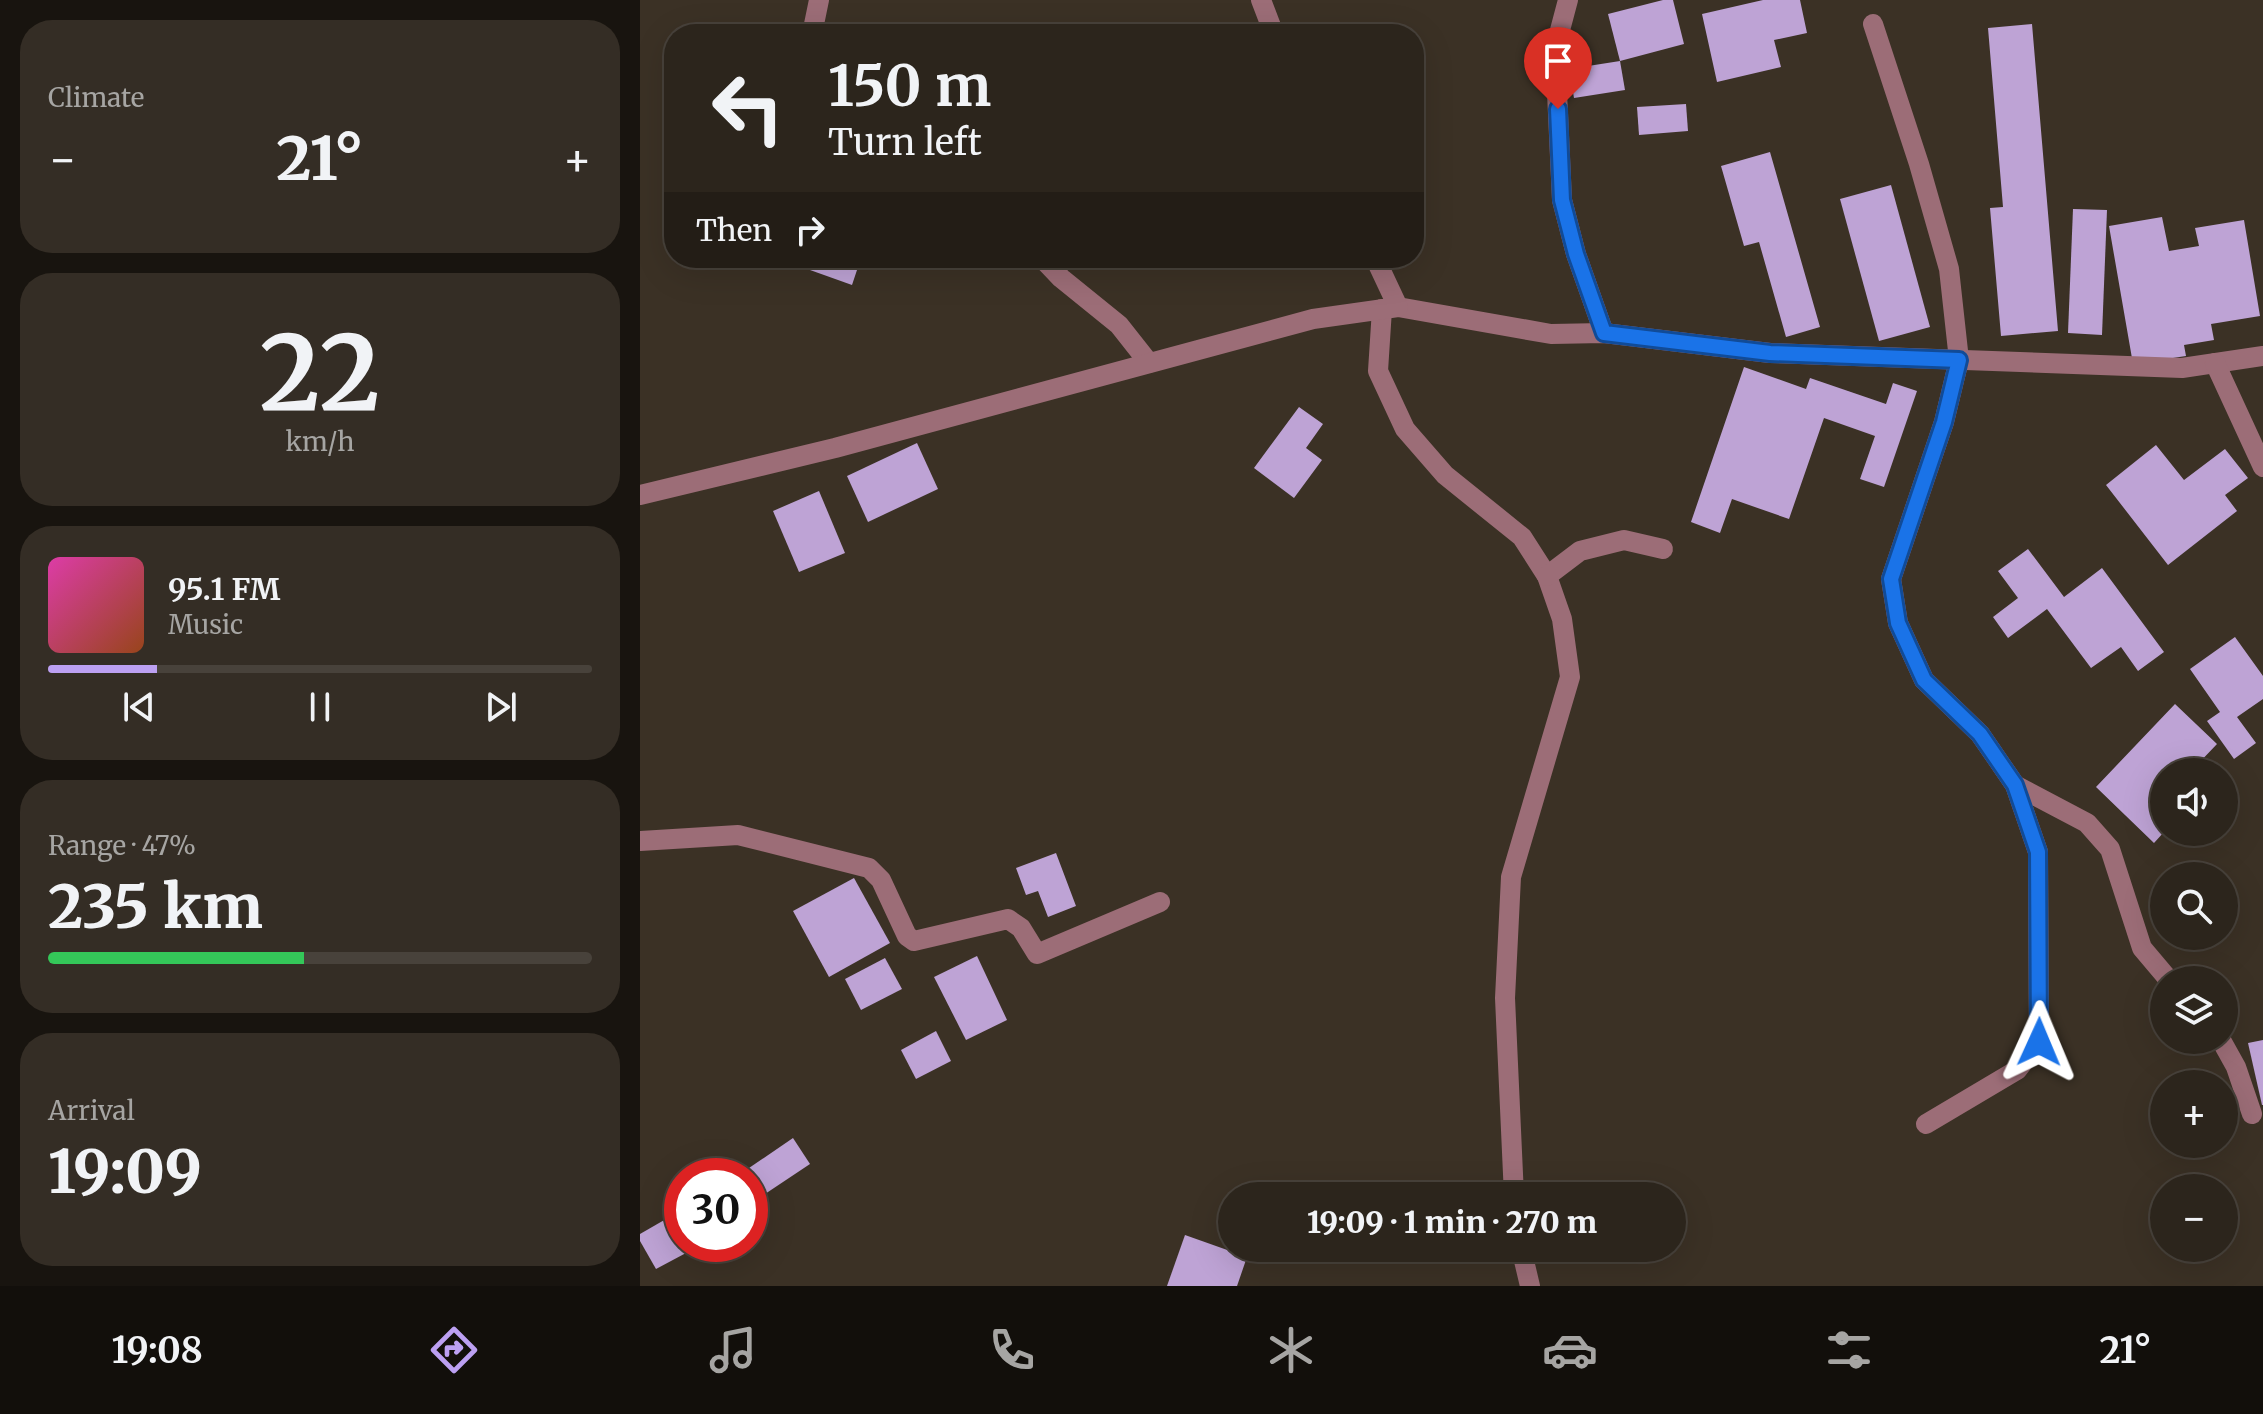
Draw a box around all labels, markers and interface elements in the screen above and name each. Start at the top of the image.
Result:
pin [1524,27,1592,109]
icon: arrive [1536,39,1580,83]
text: 150 m [828,51,991,121]
icon: left [696,56,800,160]
text: Climate [48,81,144,114]
text: Turn left [828,120,982,165]
text: 21° [276,121,364,196]
text: − [48,132,77,187]
text: + [563,132,592,187]
icon: right [788,208,832,252]
text: Then [696,211,772,249]
text: 22 [259,308,381,438]
text: km/h [286,425,354,458]
text: 95.1 FM [168,570,280,608]
text: Music [168,608,243,641]
icon: previous [117,685,161,729]
icon: pause [298,685,342,729]
icon: next [479,685,523,729]
map controls [2150,758,2238,1262]
button: sound [2150,758,2238,846]
text: Range · 47% [48,829,196,862]
button: search [2150,862,2238,950]
text: 235 km [48,869,263,944]
button: layers [2150,966,2238,1054]
position arrow [1997,1000,2081,1084]
button: + [2150,1070,2238,1158]
text: Arrival [48,1094,135,1127]
text: 19:09 [48,1134,202,1209]
speed limit sign: 30 [664,1158,768,1262]
button: − [2150,1174,2238,1262]
text: 19:09 · 1 min · 270 m [1307,1203,1597,1241]
icon: directions [426,1322,482,1378]
icon: music [705,1322,761,1378]
icon: phone [984,1322,1040,1378]
icon: climate [1263,1322,1319,1378]
icon: car [1542,1322,1598,1378]
icon: filters [1821,1322,1877,1378]
text: 19:08 [111,1328,203,1373]
text: 21° [2099,1328,2151,1373]

